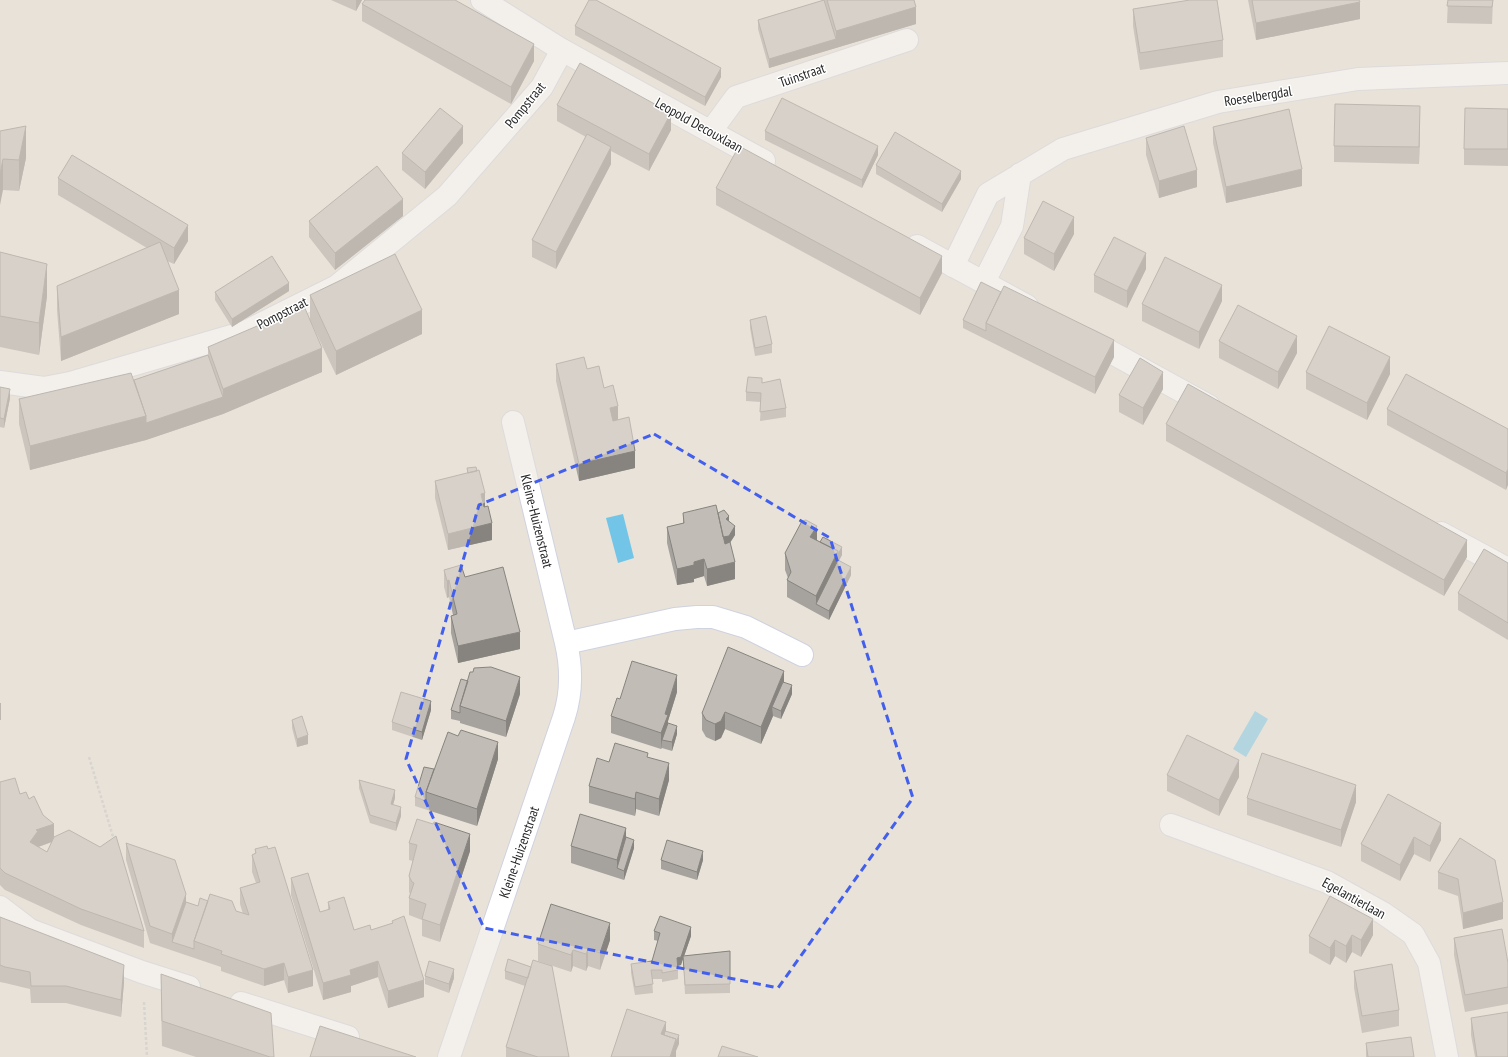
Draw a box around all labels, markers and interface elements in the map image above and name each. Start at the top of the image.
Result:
street label: Tuinstraat [776,59,828,91]
street label: Pompstraat [501,78,549,132]
street label: Roeselbergdal [1223,82,1294,110]
street label: Leopold Decouxlaan [652,93,746,157]
street label: Pompstraat [254,293,311,333]
street label: Kleine-Huizenstraat [517,472,557,570]
street label: Kleine-Huizenstraat [495,804,543,900]
street label: Egelantierlaan [1319,873,1389,923]

